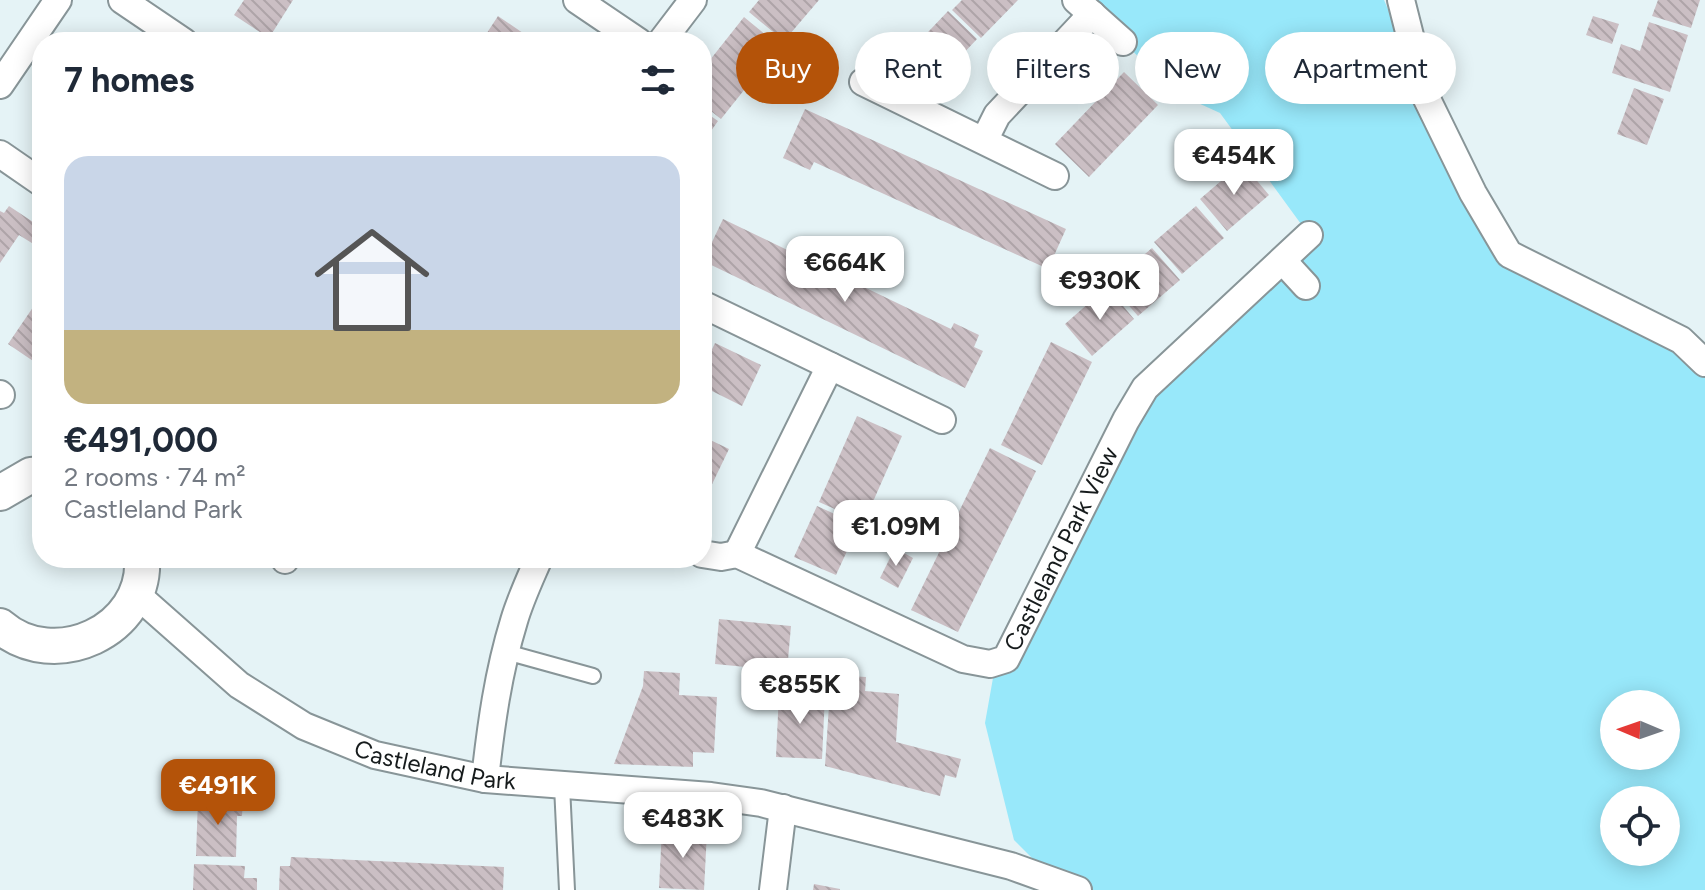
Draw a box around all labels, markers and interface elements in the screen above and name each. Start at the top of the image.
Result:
chip: Buy [736,32,839,104]
chip: Rent [855,32,971,104]
chip: Filters [987,32,1119,104]
chip: New [1135,32,1249,104]
chip: Apartment [1265,32,1456,104]
icon: filters [636,58,680,102]
text: 7 homes [64,60,194,101]
pin: €454K [1178,129,1290,197]
text: €454K [1192,139,1276,171]
icon: home [300,208,444,352]
pin: €664K [789,236,901,304]
text: €664K [804,246,886,278]
pin: €930K [1044,254,1156,322]
text: €930K [1059,264,1141,296]
text: €491,000 [64,420,218,461]
street label: Castleland Park View [997,442,1124,656]
text: 2 rooms · 74 m² [64,461,246,493]
text: Castleland Park [64,493,242,525]
pin: €1.09M [831,500,961,568]
text: €1.09M [851,510,941,542]
pin: €855K [744,658,856,726]
text: €855K [759,668,841,700]
north arrow [1600,690,1680,770]
map controls [1600,690,1680,866]
street label: Castleland Park [350,733,517,795]
pin: €491K [162,759,274,827]
text: €491K [179,769,257,801]
button: locate [1600,786,1680,866]
pin: €483K [627,792,739,860]
text: €483K [642,802,724,834]

